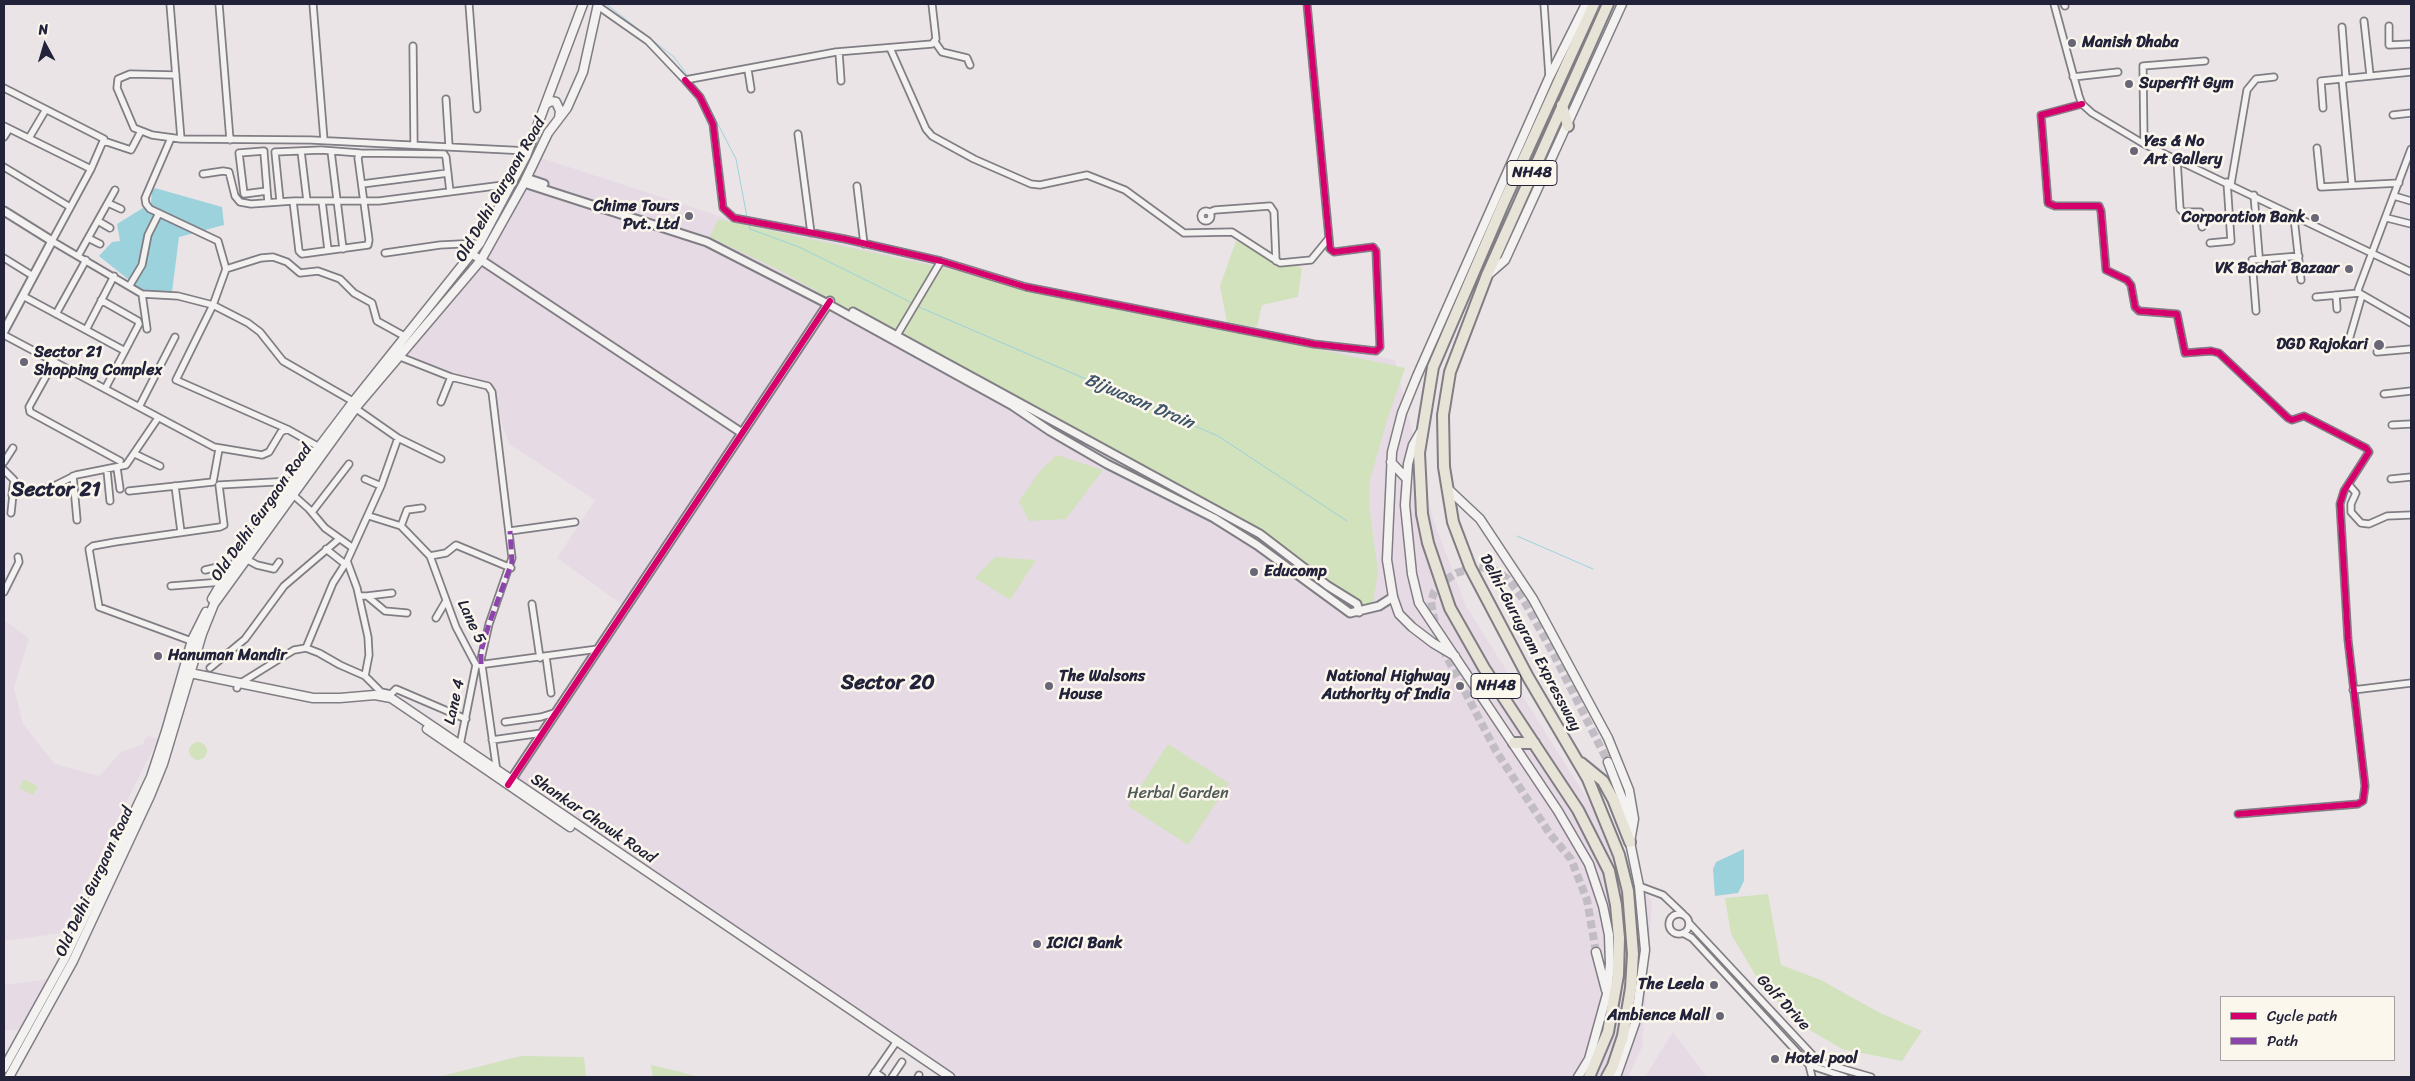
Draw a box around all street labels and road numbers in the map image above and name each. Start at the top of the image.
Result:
street label: Old Delhi Gurgaon Road [452,115,550,265]
road number: NH48 [1507,160,1557,186]
street label: Old Delhi Gurgaon Road [207,441,317,585]
street label: Delhi-Gurugram Expressway [1475,551,1585,735]
street label: Lane 5 [453,597,489,647]
road number: NH48 [1471,674,1521,698]
street label: Lane 4 [441,677,469,727]
street label: Shankar Chowk Road [527,770,659,868]
street label: Old Delhi Gurgaon Road [52,804,138,960]
street label: Golf Drive [1752,971,1814,1035]

